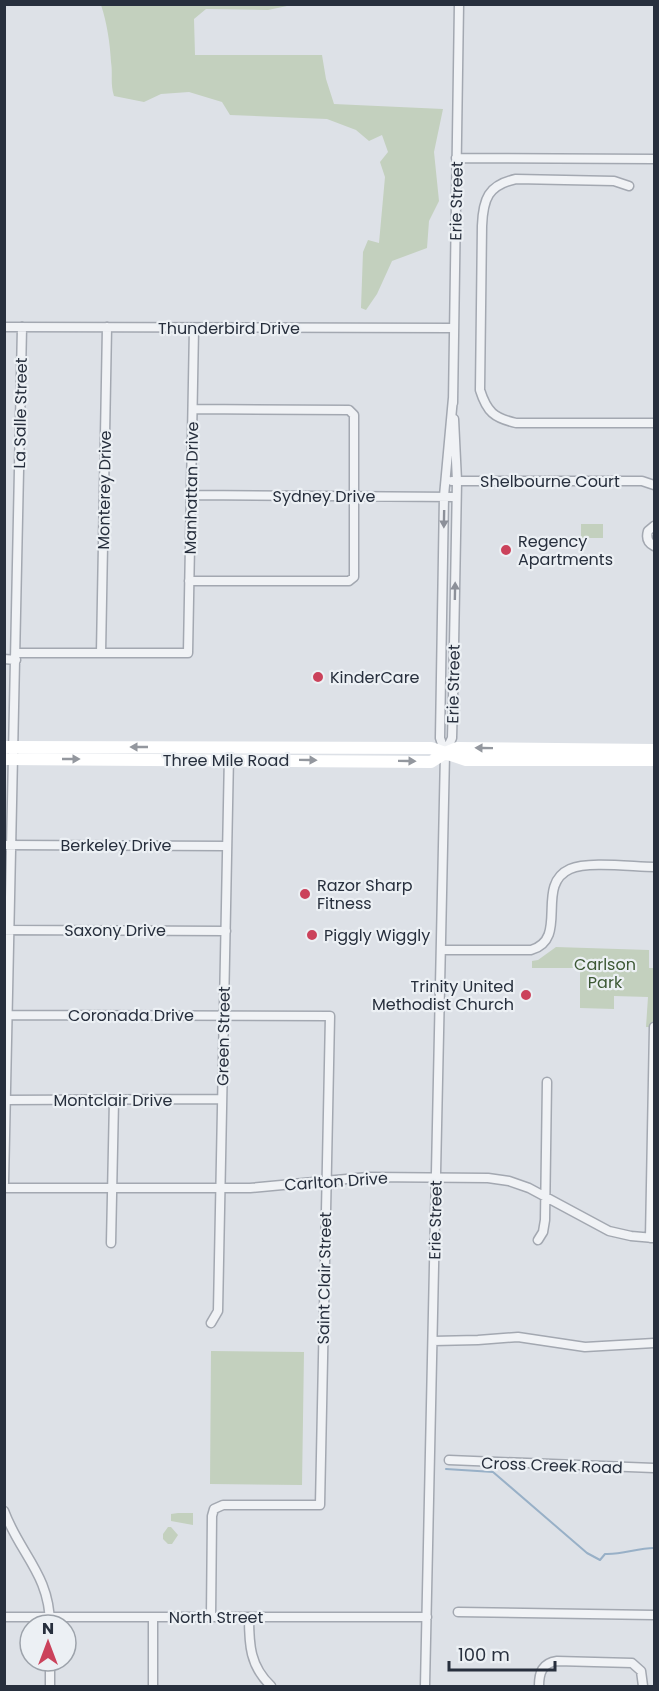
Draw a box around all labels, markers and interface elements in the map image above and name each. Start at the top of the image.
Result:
street label: Erie Street [444,161,469,241]
street label: Thunderbird Drive [158,317,300,340]
street label: La Salle Street [8,357,33,469]
street label: Manhattan Drive [179,421,204,555]
street label: Monterey Drive [92,430,117,550]
street label: Shelbourne Court [480,470,620,493]
street label: Sydney Drive [273,485,375,508]
one-way arrow [439,509,448,528]
place label: Regency Apartments [518,530,613,571]
marker: Regency Apartments [499,543,513,557]
one-way arrow [450,582,460,601]
street label: Erie Street [441,644,466,724]
place label: KinderCare [330,666,420,689]
marker: KinderCare [311,670,325,684]
one-way arrow [130,742,149,752]
one-way arrow [474,743,493,753]
street label: Three Mile Road [163,749,289,772]
one-way arrow [62,754,81,764]
one-way arrow [299,755,318,765]
one-way arrow [397,757,416,766]
street label: Berkeley Drive [60,834,172,857]
place label: Razor Sharp Fitness [317,874,413,915]
marker: Razor Sharp Fitness [298,887,312,901]
street label: Saxony Drive [64,919,166,942]
place label: Piggly Wiggly [324,924,430,947]
marker: Piggly Wiggly [305,928,319,942]
park label: Carlson Park [574,953,636,994]
place label: Trinity United Methodist Church [372,975,514,1016]
street label: Green Street [211,986,236,1086]
marker: Trinity United Methodist Church [519,988,533,1002]
street label: Coronada Drive [68,1004,194,1027]
street label: Montclair Drive [54,1089,172,1112]
street label: Carlton Drive [283,1166,389,1197]
street label: Erie Street [423,1180,448,1260]
street label: Saint Clair Street [312,1211,337,1345]
street label: Cross Creek Road [481,1452,623,1479]
street label: North Street [169,1606,263,1629]
north arrow [18,1613,78,1673]
text: N [42,1617,54,1640]
scale bar [449,1634,556,1672]
text: 100 m [458,1642,510,1667]

